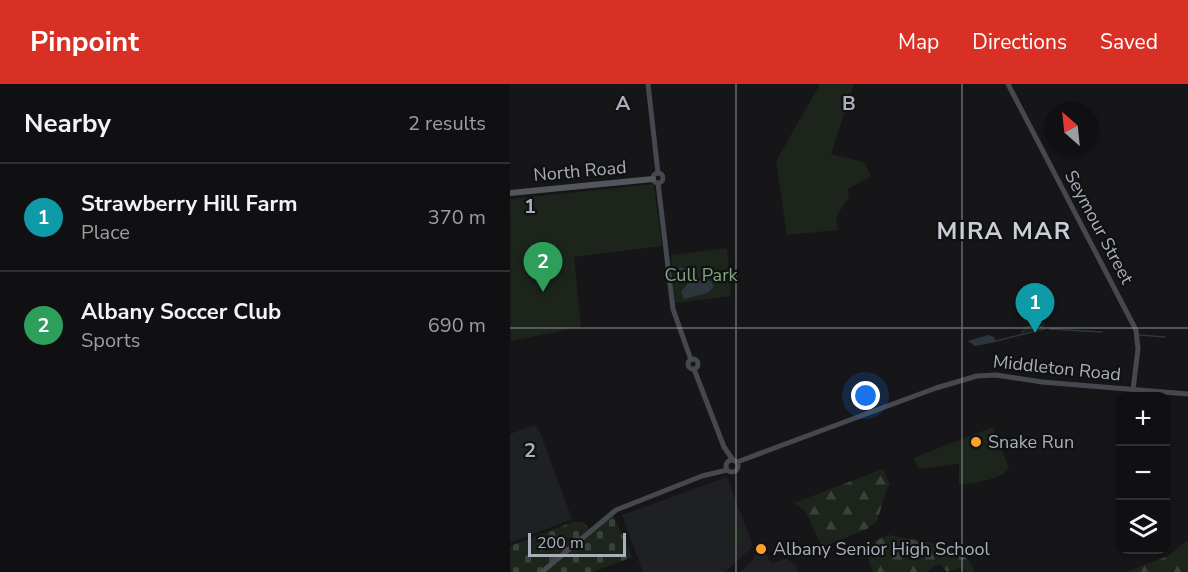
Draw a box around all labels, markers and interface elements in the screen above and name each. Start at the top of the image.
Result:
text: Pinpoint [30,23,139,61]
text: Map [898,28,939,56]
text: Directions [972,28,1067,56]
text: Saved [1100,28,1158,56]
text: A [616,90,631,117]
text: B [842,90,856,117]
north arrow [1044,102,1098,156]
text: Nearby [24,106,111,141]
text: 2 results [408,110,486,137]
street label: North Road [532,155,628,187]
street label: Seymour Street [1059,166,1139,289]
text: Strawberry Hill Farm [81,189,297,219]
text: 1 [524,193,536,220]
text: 1 [38,204,50,231]
text: 370 m [428,204,486,231]
district label: MIRA MAR [936,215,1072,247]
text: Place [81,219,130,246]
pin: 2 [524,242,562,292]
park label: Cull Park [664,263,739,287]
pin: 1 [1016,284,1054,333]
text: Albany Soccer Club [81,297,281,327]
text: 2 [38,312,50,339]
text: 690 m [428,312,486,339]
text: Sports [81,327,140,354]
street label: Middleton Road [992,349,1122,387]
your location [851,381,880,410]
map controls [1116,392,1170,554]
button: + [1116,392,1170,446]
place label: Snake Run [988,430,1074,454]
marker: Snake Run [969,435,983,449]
text: 2 [524,437,536,464]
button: − [1116,446,1170,500]
button: layers [1116,500,1170,554]
scale bar [528,530,626,558]
text: 200 m [537,532,584,554]
place label: Albany Senior High School [773,537,991,561]
marker: Albany Senior High School [754,542,768,556]

